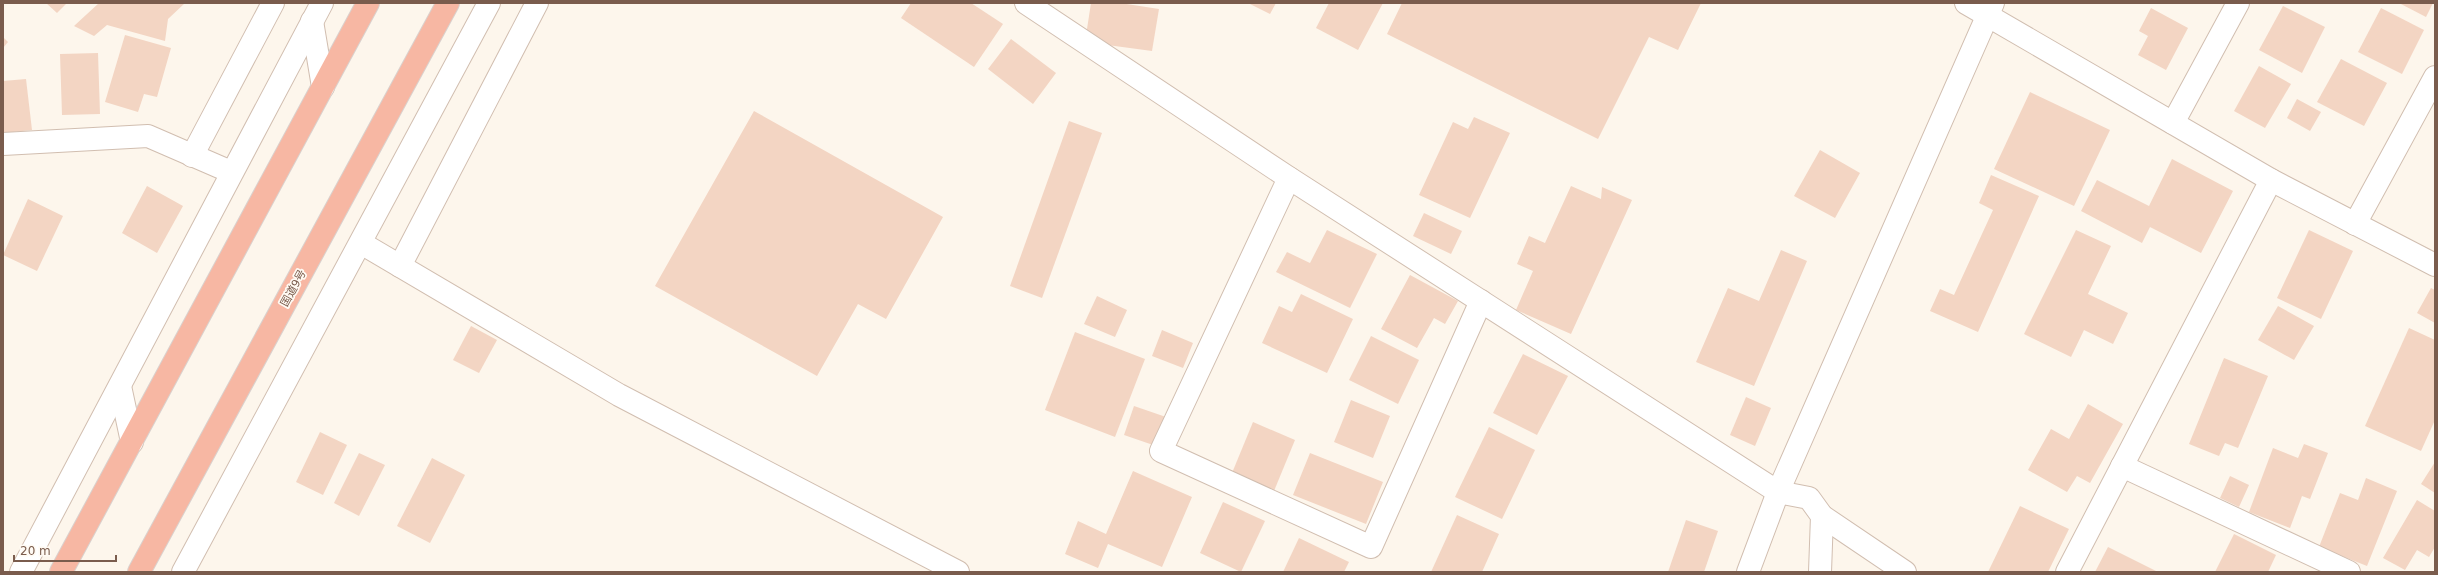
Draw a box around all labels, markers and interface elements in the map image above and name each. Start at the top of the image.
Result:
street label: 国道9号 [278,268,309,309]
scale bar [14,537,116,563]
text: 20 m [20,544,51,558]

